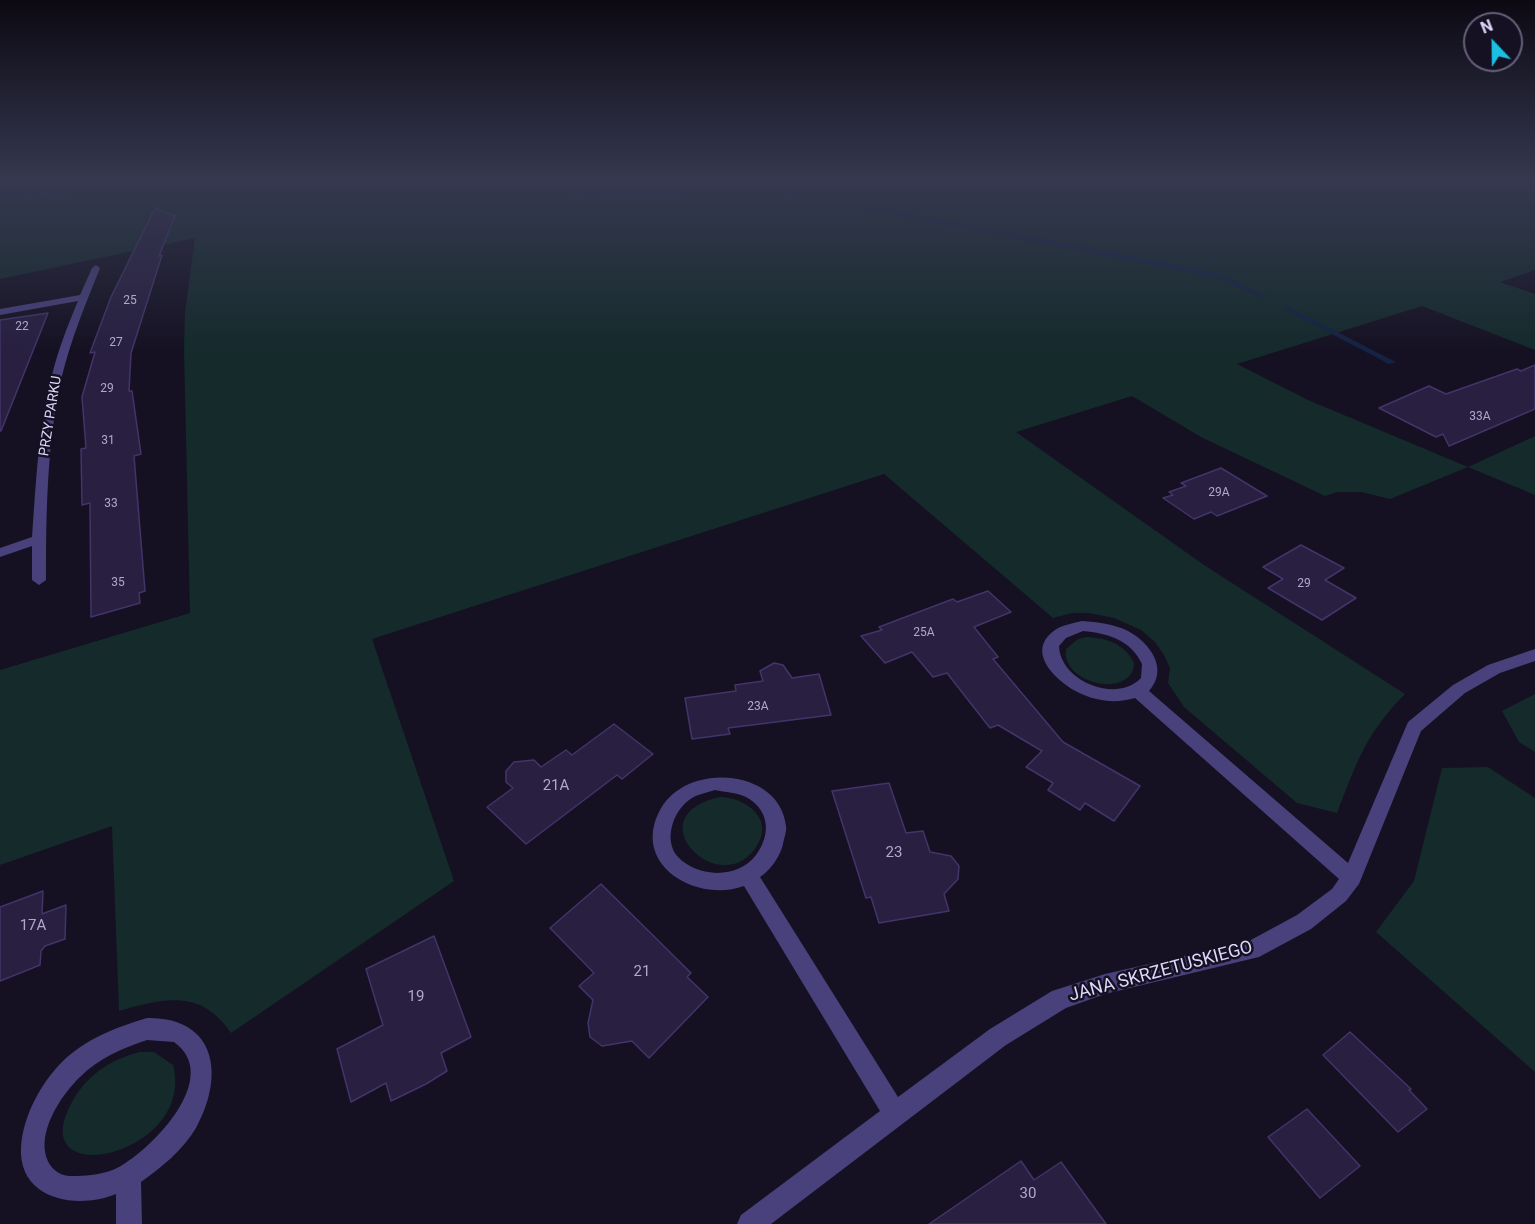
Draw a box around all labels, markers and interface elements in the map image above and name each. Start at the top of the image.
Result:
north arrow [1463,12,1523,72]
text: N [1478,16,1496,38]
house number: 25 [123,294,137,308]
house number: 22 [15,320,29,334]
house number: 27 [109,336,123,350]
street label: PRZY PARKU [36,375,66,457]
house number: 29 [100,382,114,396]
house number: 33A [1469,410,1491,424]
house number: 31 [101,434,115,448]
house number: 29A [1208,486,1230,500]
house number: 33 [104,497,118,511]
house number: 35 [111,576,125,590]
house number: 29 [1297,577,1311,591]
house number: 25A [913,626,935,640]
house number: 23A [747,700,769,714]
house number: 21A [543,777,569,795]
house number: 23 [886,844,902,862]
house number: 17A [20,917,46,935]
street label: JANA SKRZETUSKIEGO [1067,937,1255,1007]
house number: 21 [634,963,650,981]
house number: 19 [408,988,424,1006]
house number: 30 [1020,1185,1036,1203]

